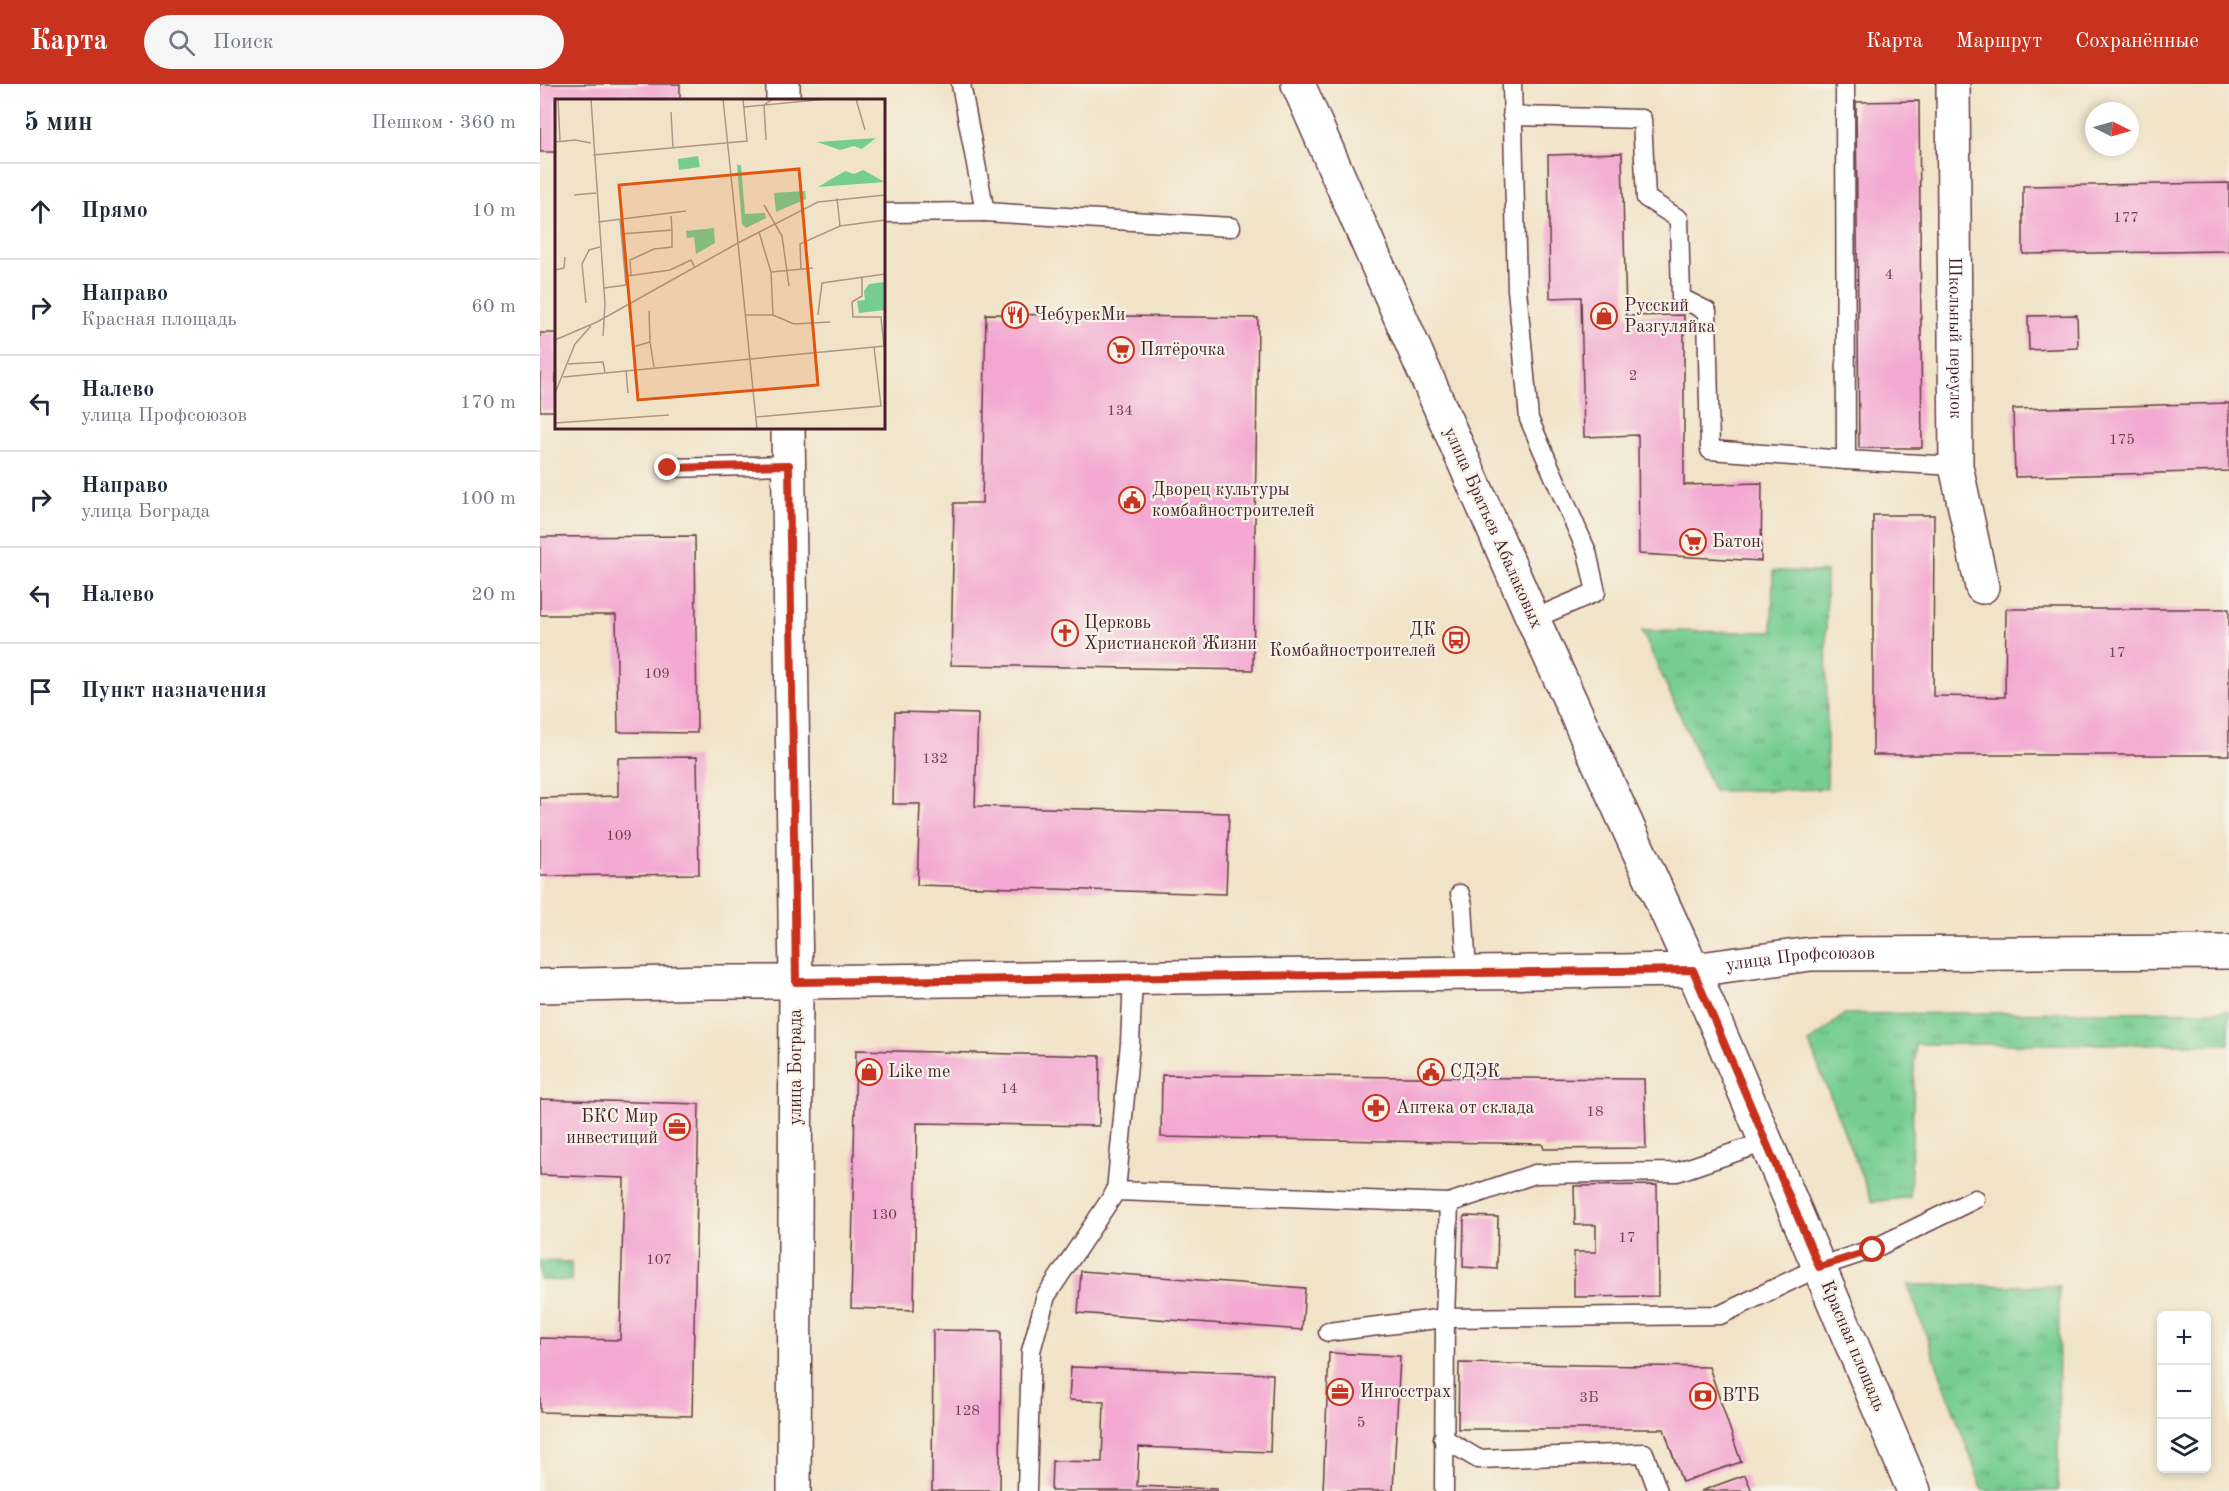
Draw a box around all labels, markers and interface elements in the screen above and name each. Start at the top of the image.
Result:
search box [144,15,564,69]
icon: search [165,26,198,59]
text: Карта [30,28,108,56]
text: Поиск [213,31,274,53]
text: Карта [1866,31,1923,52]
text: Маршрут [1956,31,2042,52]
text: Сохранённые [2075,31,2199,52]
inset map [555,99,885,429]
north arrow [2085,102,2139,156]
text: 5 мин [24,110,93,136]
text: Пешком · 360 m [371,113,516,133]
icon: ahead [24,195,57,228]
text: Прямо [81,200,148,222]
text: 10 m [471,201,516,221]
house number: 177 [2113,211,2139,226]
street label: Школьный переулок [1945,257,1965,419]
house number: 4 [1885,268,1893,283]
text: Направо [81,283,168,305]
icon: right [24,291,57,324]
text: 60 m [471,297,516,317]
place label: Русский Разгуляйка [1624,297,1715,336]
restaurant icon: ЧебурекМи [1000,300,1030,330]
shop icon: Русский Разгуляйка [1589,301,1619,331]
place label: ЧебурекМи [1034,306,1125,324]
text: Красная площадь [81,310,237,330]
supermarket icon: Пятёрочка [1106,335,1136,365]
place label: Пятёрочка [1140,341,1226,359]
house number: 2 [1629,369,1637,384]
text: Налево [81,379,154,401]
icon: left [24,387,57,420]
text: 170 m [460,393,516,413]
house number: 134 [1107,404,1133,419]
text: улица Профсоюзов [81,406,247,426]
street label: улица Братьев Абалаковых [1440,425,1546,631]
house number: 175 [2109,433,2135,448]
route end [654,454,680,480]
text: Направо [81,475,168,497]
place label: Дворец культуры комбайностроителей [1152,481,1315,520]
icon: right [24,483,57,516]
public building icon: Дворец культуры комбайностроителей [1117,485,1147,515]
text: 100 m [460,489,516,509]
text: улица Бограда [81,502,210,522]
supermarket icon: Батон [1678,527,1708,557]
place label: Батон [1712,533,1761,551]
icon: left [24,579,57,612]
text: Налево [81,584,154,606]
text: 20 m [471,585,516,605]
place label: Церковь Христианской Жизни [1084,614,1257,653]
church icon: Церковь Христианской Жизни [1050,618,1080,648]
place label: ДК Комбайностроителей [1269,621,1436,660]
bus stop icon: ДК Комбайностроителей [1441,625,1471,655]
house number: 17 [2108,646,2126,661]
house number: 109 [644,667,670,682]
icon: arrive [24,675,57,708]
text: Пункт назначения [81,680,267,702]
house number: 132 [922,752,948,767]
house number: 109 [606,829,632,844]
street label: улица Профсоюзов [1725,945,1875,974]
street label: улица Бограда [787,1009,805,1125]
shop icon: Like me [854,1057,884,1087]
public building icon: СДЭК [1416,1057,1446,1087]
place label: Like me [888,1063,950,1081]
place label: СДЭК [1450,1063,1500,1081]
house number: 14 [1000,1082,1018,1097]
pharmacy icon: Аптека от склада [1361,1093,1391,1123]
place label: Аптека от склада [1396,1099,1534,1117]
house number: 18 [1586,1105,1604,1120]
place label: БКС Мир инвестиций [566,1108,658,1147]
office icon: БКС Мир инвестиций [662,1112,692,1142]
house number: 130 [871,1208,897,1223]
house number: 17 [1618,1231,1636,1246]
route start [1859,1236,1885,1262]
house number: 107 [646,1253,672,1268]
street label: Красная площадь [1817,1278,1889,1414]
map controls [2157,1311,2211,1473]
button: + [2157,1311,2211,1365]
button: − [2157,1365,2211,1419]
office icon: Ингосстрах [1325,1377,1355,1407]
bank icon: ВТБ [1688,1381,1718,1411]
place label: Ингосстрах [1360,1383,1451,1401]
place label: ВТБ [1722,1387,1760,1405]
house number: 3Б [1579,1391,1599,1406]
house number: 128 [954,1404,980,1419]
house number: 5 [1357,1416,1365,1431]
button: layers [2157,1419,2211,1473]

